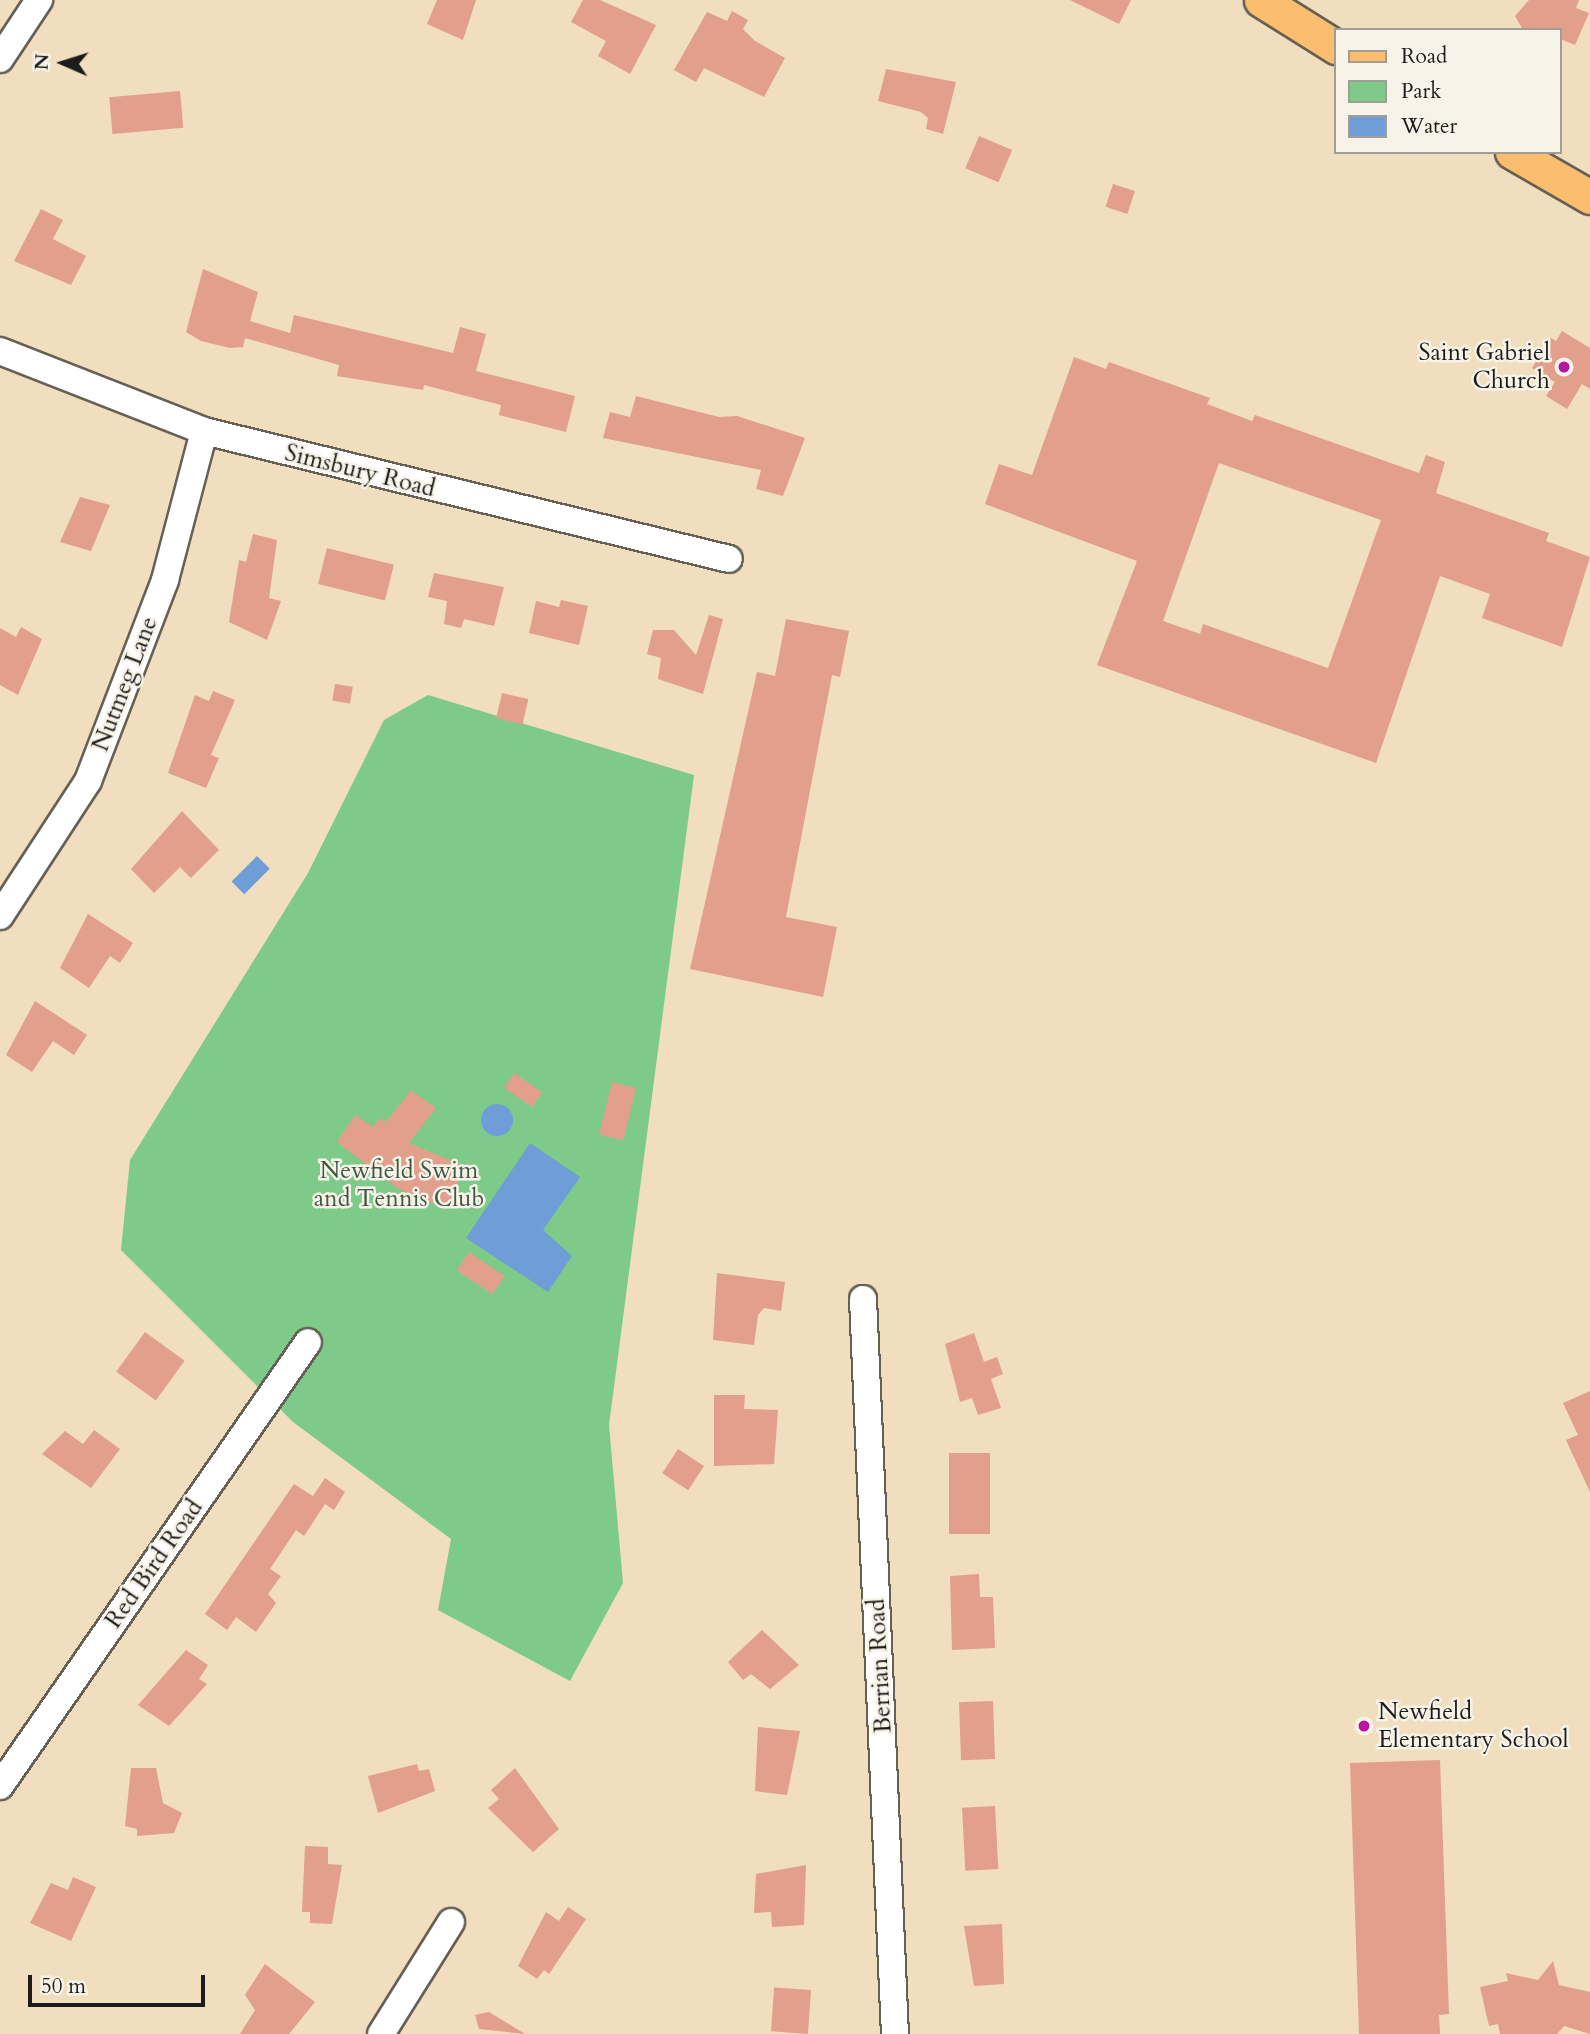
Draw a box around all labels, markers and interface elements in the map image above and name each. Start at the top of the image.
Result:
north arrow [28,28,98,98]
legend [1334,28,1562,154]
text: Road [1401,42,1447,71]
text: N [29,53,55,71]
text: Park [1401,77,1441,106]
text: Water [1401,112,1457,141]
place label: Saint Gabriel Church [1418,339,1550,395]
marker: Saint Gabriel Church [1556,359,1572,375]
street label: Simsbury Road [282,438,438,504]
street label: Nutmeg Lane [86,613,164,755]
park label: Newfield Swim and Tennis Club [314,1157,484,1213]
street label: Red Bird Road [99,1494,209,1634]
street label: Berrian Road [862,1598,898,1734]
place label: Newfield Elementary School [1378,1698,1569,1754]
marker: Newfield Elementary School [1356,1718,1372,1734]
scale bar [32,1960,208,2004]
text: 50 m [41,1972,86,2001]

